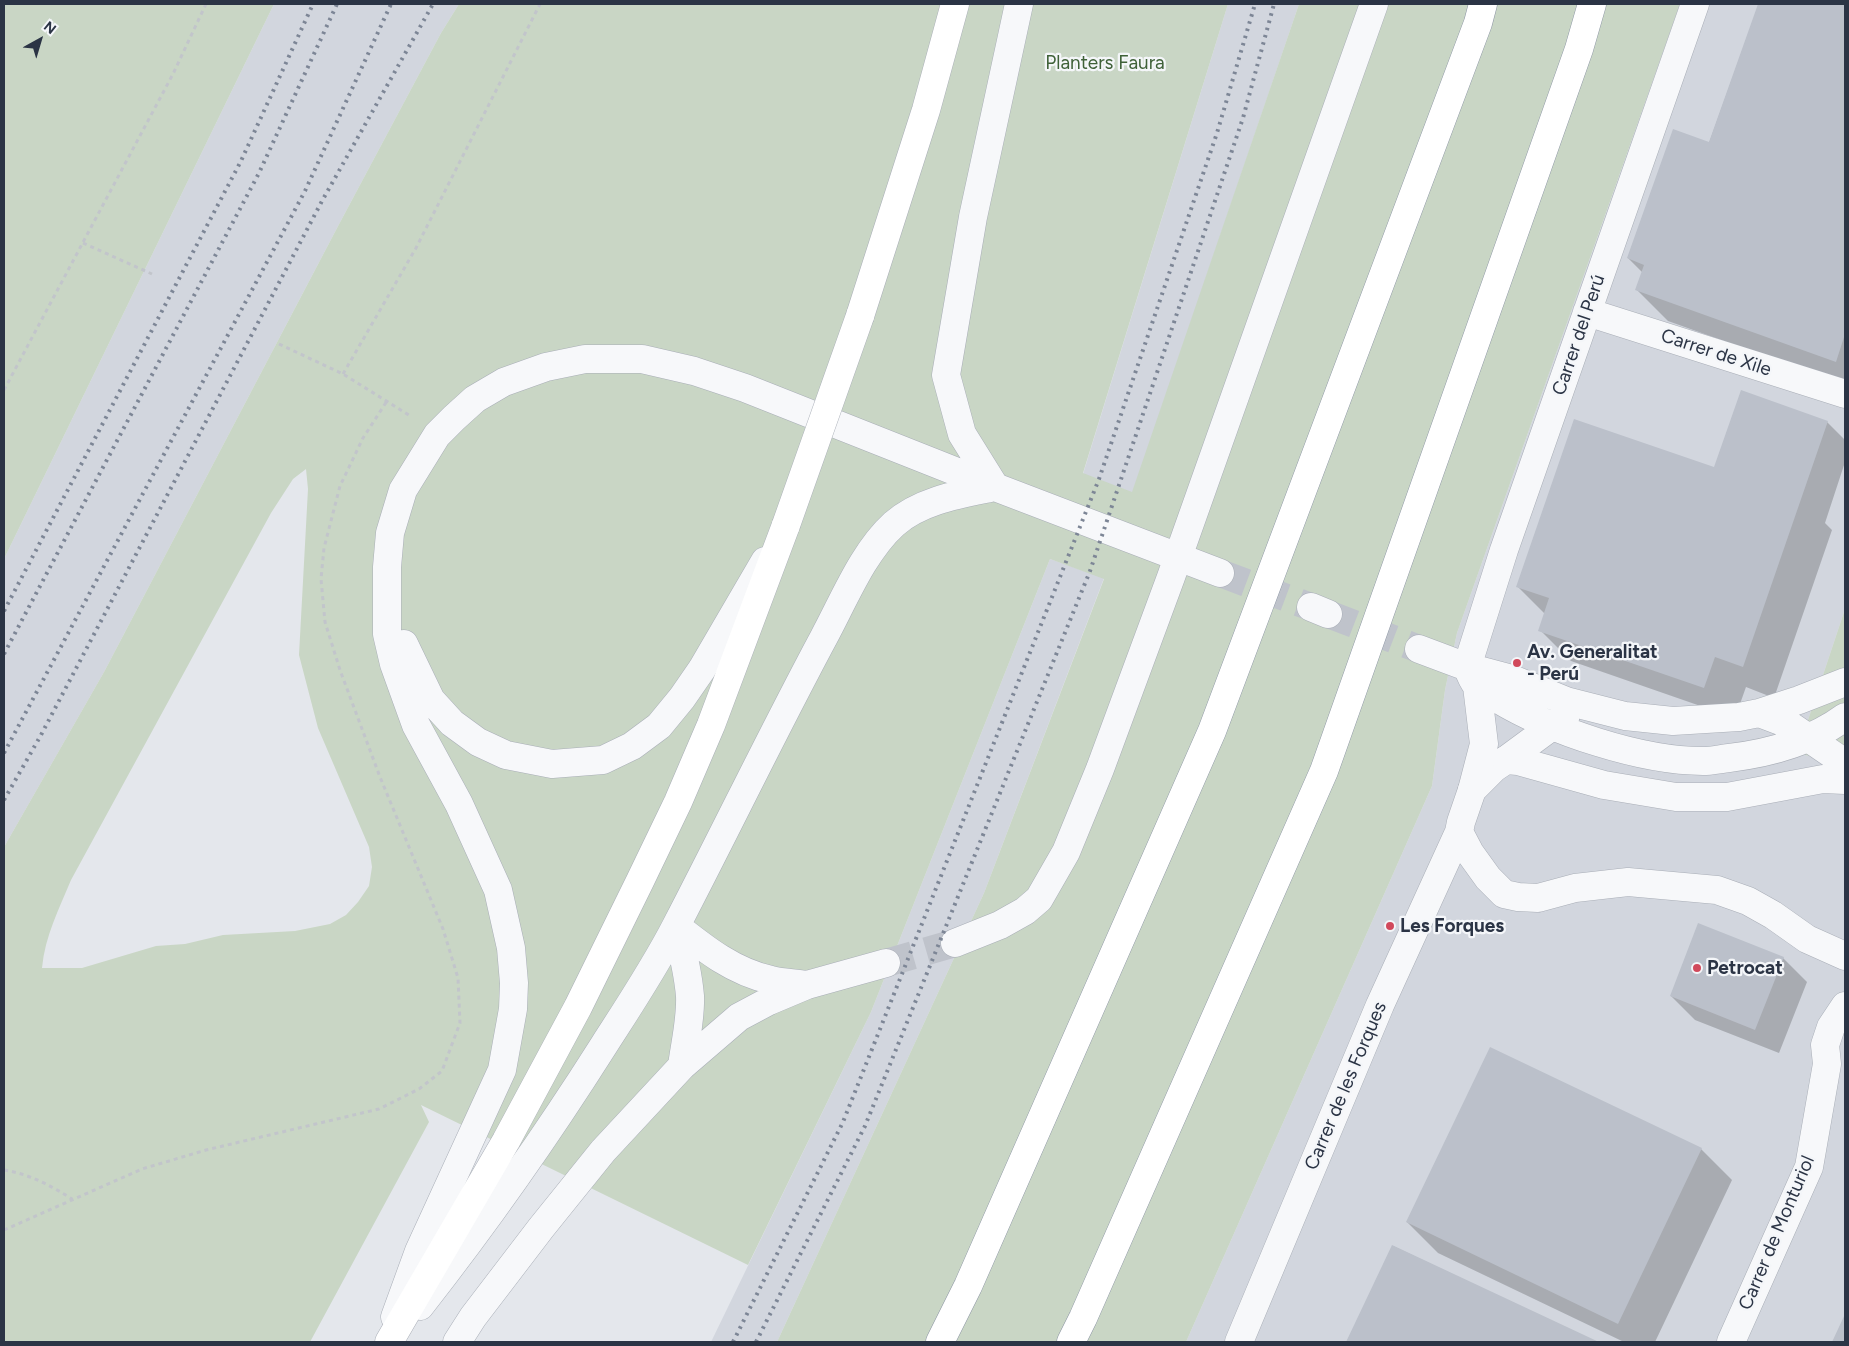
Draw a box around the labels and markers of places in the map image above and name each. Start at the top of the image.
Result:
place label: Av. Generalitat - Perú [1527,641,1658,685]
marker: Av. Generalitat - Perú [1511,657,1523,669]
place label: Les Forques [1400,915,1504,937]
marker: Les Forques [1384,920,1396,932]
place label: Petrocat [1707,957,1783,979]
marker: Petrocat [1691,962,1703,974]

